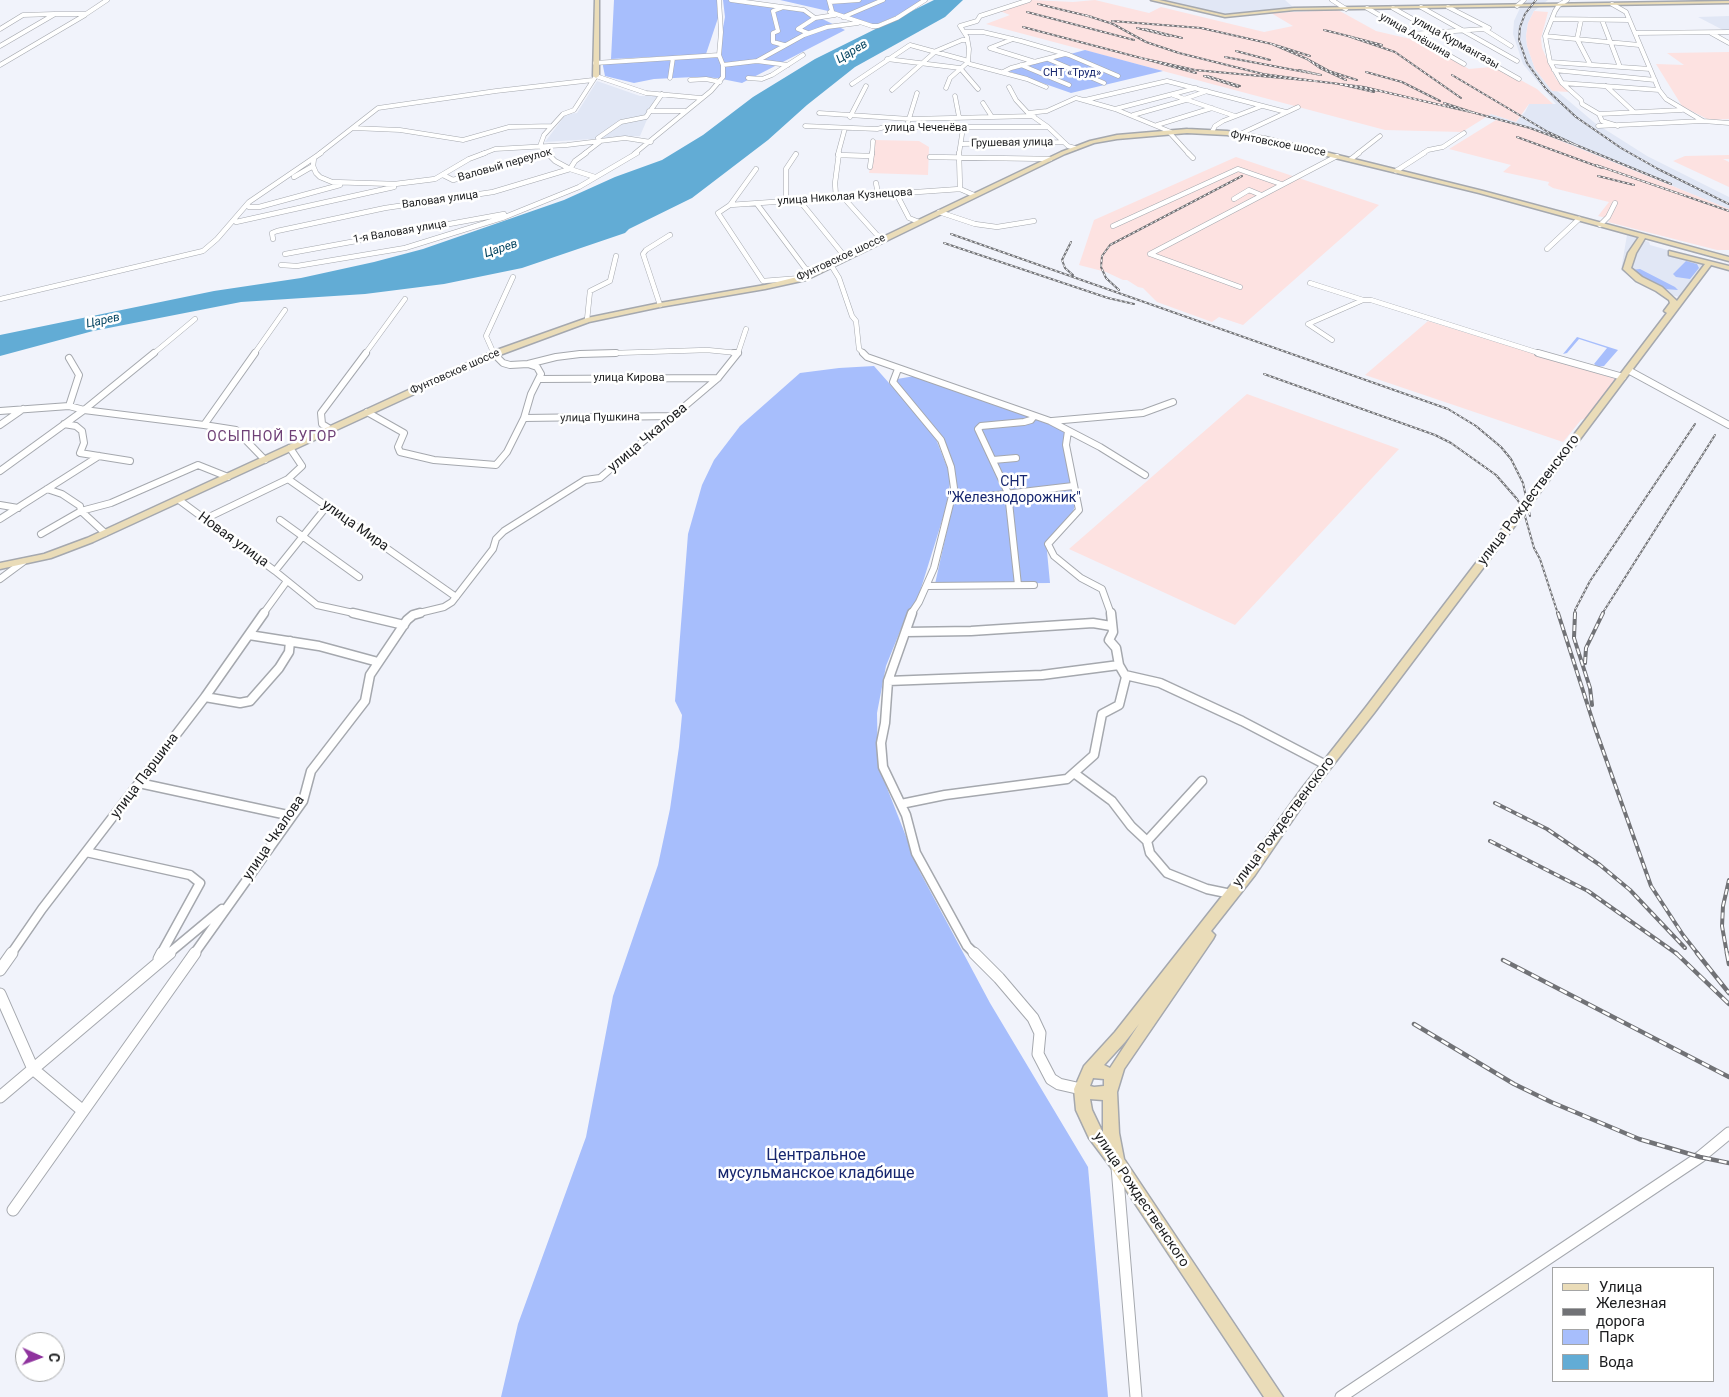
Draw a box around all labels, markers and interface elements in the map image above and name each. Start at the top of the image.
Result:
street label: улица Алёшина [1377,10,1453,62]
street label: улица Курмангазы [1411,14,1501,72]
water label: Царев [834,37,870,67]
park label: СНТ «Труд» [1043,66,1101,80]
street label: улица Чеченёва [885,121,967,135]
street label: Фунтовское шоссе [1229,128,1327,160]
street label: Грушевая улица [971,136,1053,150]
street label: Валовый переулок [457,145,553,185]
street label: улица Николая Кузнецова [777,186,913,208]
street label: Валовая улица [401,188,479,212]
street label: 1-я Валовая улица [352,217,448,247]
street label: Фунтовское шоссе [794,232,888,284]
water label: Царев [483,237,519,261]
water label: Царев [85,310,121,332]
street label: Фунтовское шоссе [408,346,502,398]
street label: улица Кирова [594,371,664,385]
street label: улица Чкалова [605,400,691,476]
street label: улица Пушкина [560,411,640,425]
district label: ОСЫПНОЙ БУГОР [205,429,339,445]
street label: улица Рождественского [1474,431,1584,569]
park label: СНТ "Железнодорожник" [947,474,1081,507]
street label: улица Мира [318,497,392,555]
street label: Новая улица [194,509,272,571]
street label: улица Паршина [107,730,183,822]
street label: улица Рождественского [1229,753,1339,891]
street label: улица Чкалова [240,793,308,883]
street label: улица Рождественского [1090,1129,1192,1271]
park label: Центральное мусульманское кладбище [717,1146,915,1184]
legend [1552,1267,1714,1382]
text: Улица [1599,1278,1642,1296]
text: Железная дорога [1596,1294,1667,1330]
text: Парк [1599,1328,1634,1346]
north arrow [15,1332,65,1382]
text: С [46,1353,62,1362]
text: Вода [1599,1353,1634,1371]

